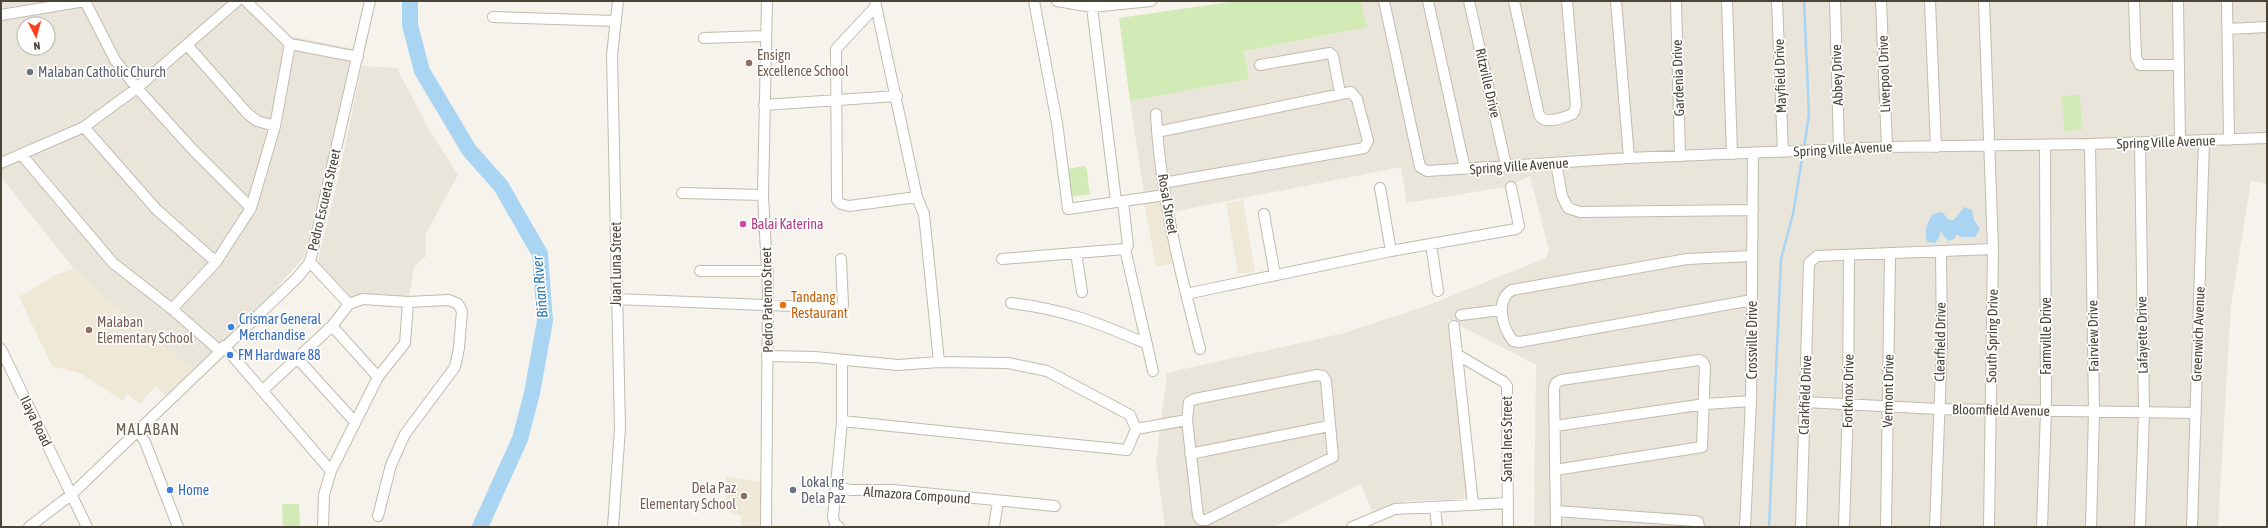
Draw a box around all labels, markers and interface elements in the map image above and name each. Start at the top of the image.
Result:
north arrow [16,16,56,56]
street label: Liverpool Drive [1875,35,1893,113]
street label: Gardenia Drive [1669,39,1687,117]
street label: Mayfield Drive [1771,39,1789,113]
text: N [33,40,41,52]
street label: Abbey Drive [1828,44,1846,106]
place label: Ensign Excellence School [757,47,849,79]
street label: Ritzville Drive [1472,47,1504,119]
marker: Ensign Excellence School [744,58,754,68]
place label: Malaban Catholic Church [38,64,166,80]
marker: Malaban Catholic Church [25,67,35,77]
street label: Spring Ville Avenue [2116,132,2216,152]
street label: Spring Ville Avenue [1793,138,1893,160]
street label: Pedro Escueta Street [304,147,344,253]
street label: Spring Ville Avenue [1469,155,1569,177]
street label: Rosal Street [1155,172,1181,236]
place label: Balai Katerina [751,216,824,232]
marker: Balai Katerina [738,219,748,229]
street label: Juan Luna Street [608,222,624,306]
street label: Pedro Paterno Street [758,247,776,353]
water label: Biñan River [528,255,551,319]
street label: Greenwich Avenue [2188,286,2208,382]
place label: Tandang Restaurant [791,289,848,321]
street label: South Spring Drive [1983,289,2001,383]
street label: Lafayette Drive [2133,296,2151,374]
street label: Farmville Drive [2038,297,2054,375]
marker: Tandang Restaurant [778,300,788,310]
street label: Fairview Drive [2084,300,2102,372]
street label: Crossville Drive [1744,301,1760,379]
street label: Clearfield Drive [1931,302,1949,382]
place label: Crismar General Merchandise [239,311,322,343]
place label: Malaban Elementary School [97,314,193,346]
marker: Crismar General Merchandise [226,322,236,332]
marker: Malaban Elementary School [84,325,94,335]
place label: FM Hardware 88 [238,347,321,363]
marker: FM Hardware 88 [225,350,235,360]
street label: Fortknox Drive [1839,354,1857,428]
street label: Vermont Drive [1879,354,1897,428]
street label: Clarkfield Drive [1796,355,1814,435]
street label: Ilaya Road [17,393,55,449]
street label: Santa Ines Street [1499,396,1515,482]
street label: Bloomfield Avenue [1952,401,2050,419]
district label: MALABAN [116,420,180,438]
place label: Lokal ng Dela Paz [801,474,845,506]
place label: Dela Paz Elementary School [640,480,736,512]
place label: Home [178,482,209,498]
street label: Almazora Compound [863,483,971,507]
marker: Home [165,485,175,495]
marker: Lokal ng Dela Paz [788,485,798,495]
marker: Dela Paz Elementary School [739,491,749,501]

